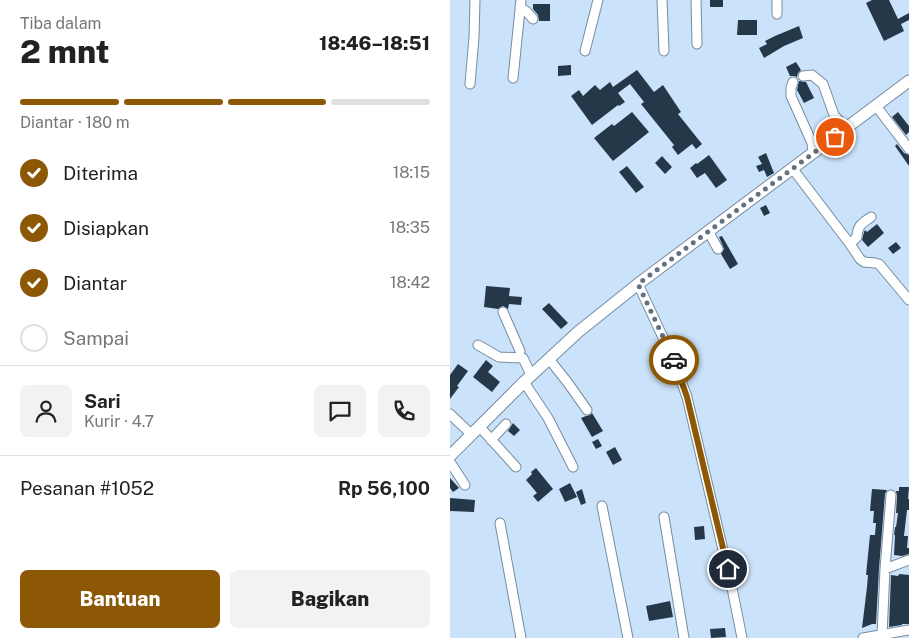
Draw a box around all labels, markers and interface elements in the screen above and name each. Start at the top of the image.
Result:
text: Tiba dalam [20,14,101,33]
text: 18:46–18:51 [319,32,430,54]
text: 2 mnt [20,33,109,70]
text: Diantar · 180 m [20,113,130,132]
pin [814,116,856,158]
icon: bag [821,123,849,151]
icon: check [20,159,48,187]
text: Diterima [63,162,138,184]
text: 18:15 [393,163,430,182]
icon: check [20,214,48,242]
text: Disiapkan [63,217,149,239]
text: 18:35 [389,218,430,237]
icon: check [20,269,48,297]
text: Diantar [63,272,127,294]
text: 18:42 [390,273,430,292]
text: Sampai [63,327,129,349]
courier [649,335,699,385]
icon: car [660,346,688,374]
button: person [20,385,72,437]
button: chat [314,385,366,437]
button: phone [378,385,430,437]
text: Sari [84,390,121,412]
text: Kurir · 4.7 [84,412,154,431]
text: Pesanan #1052 [20,477,154,499]
text: Rp 56,100 [338,477,430,499]
pin [707,548,749,590]
icon: home [714,555,742,583]
button: Bantuan [20,570,220,628]
button: Bagikan [230,570,430,628]

